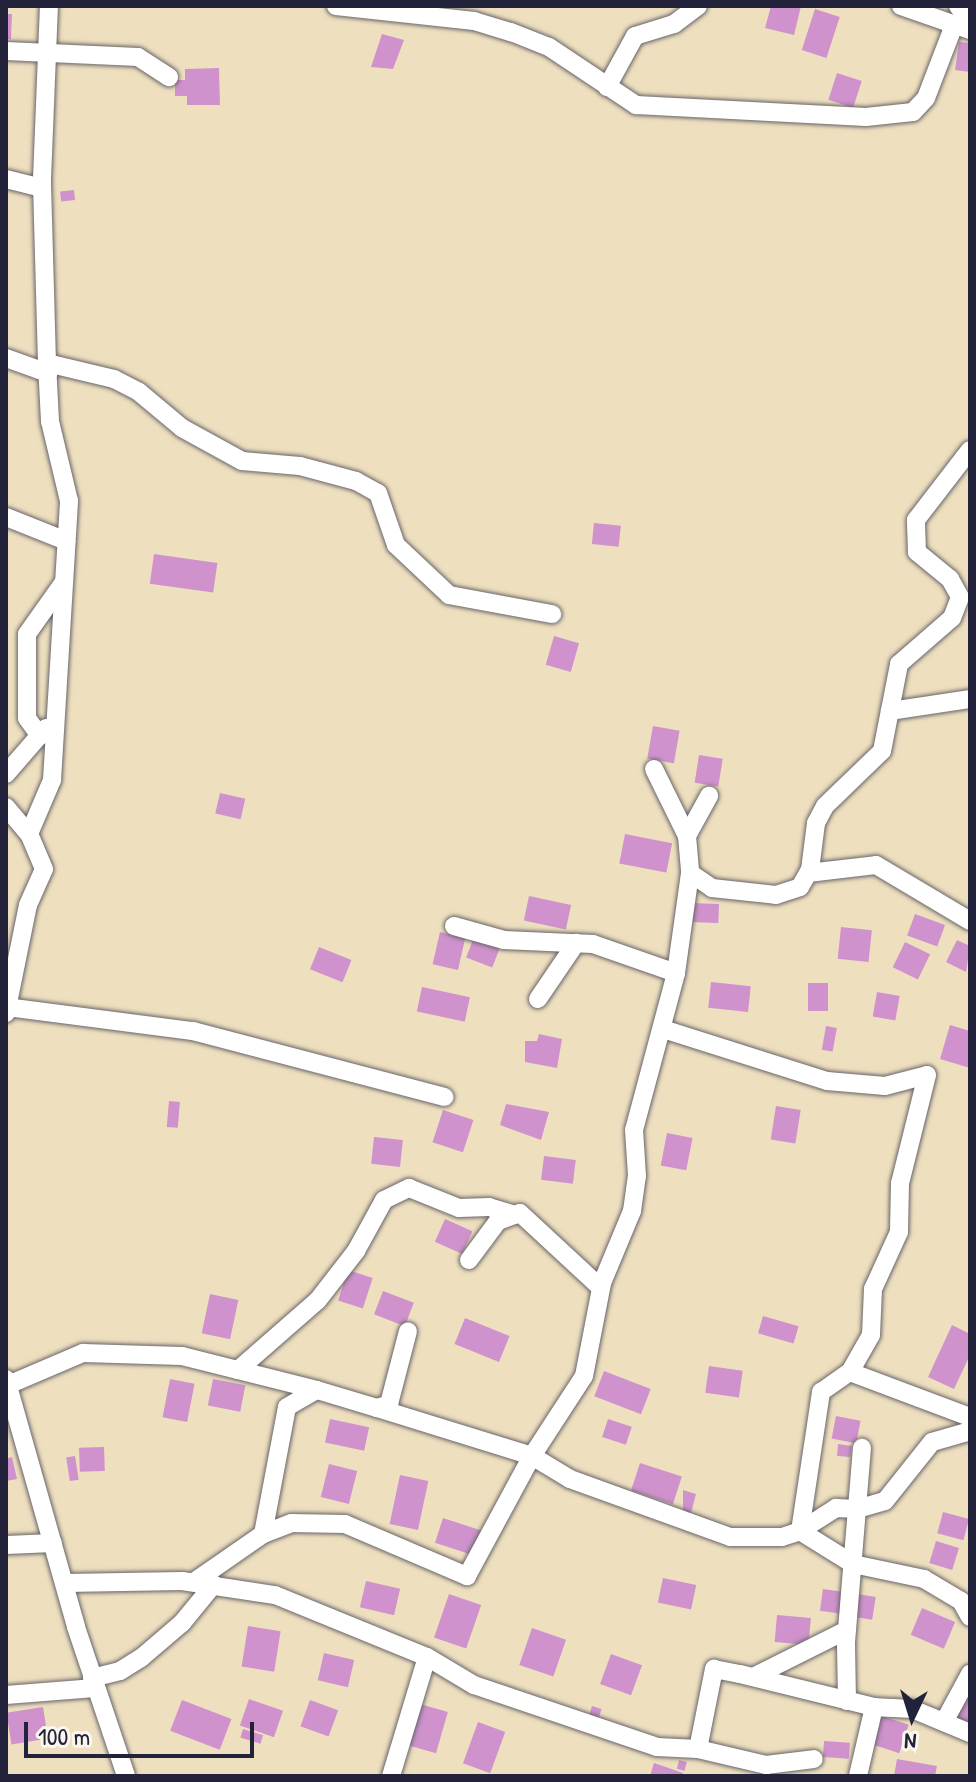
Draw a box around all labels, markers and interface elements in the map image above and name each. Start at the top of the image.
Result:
north arrow [872,1678,952,1758]
scale bar [28,1706,258,1756]
text: 100 m [38,1720,90,1752]
text: N [903,1727,917,1757]

